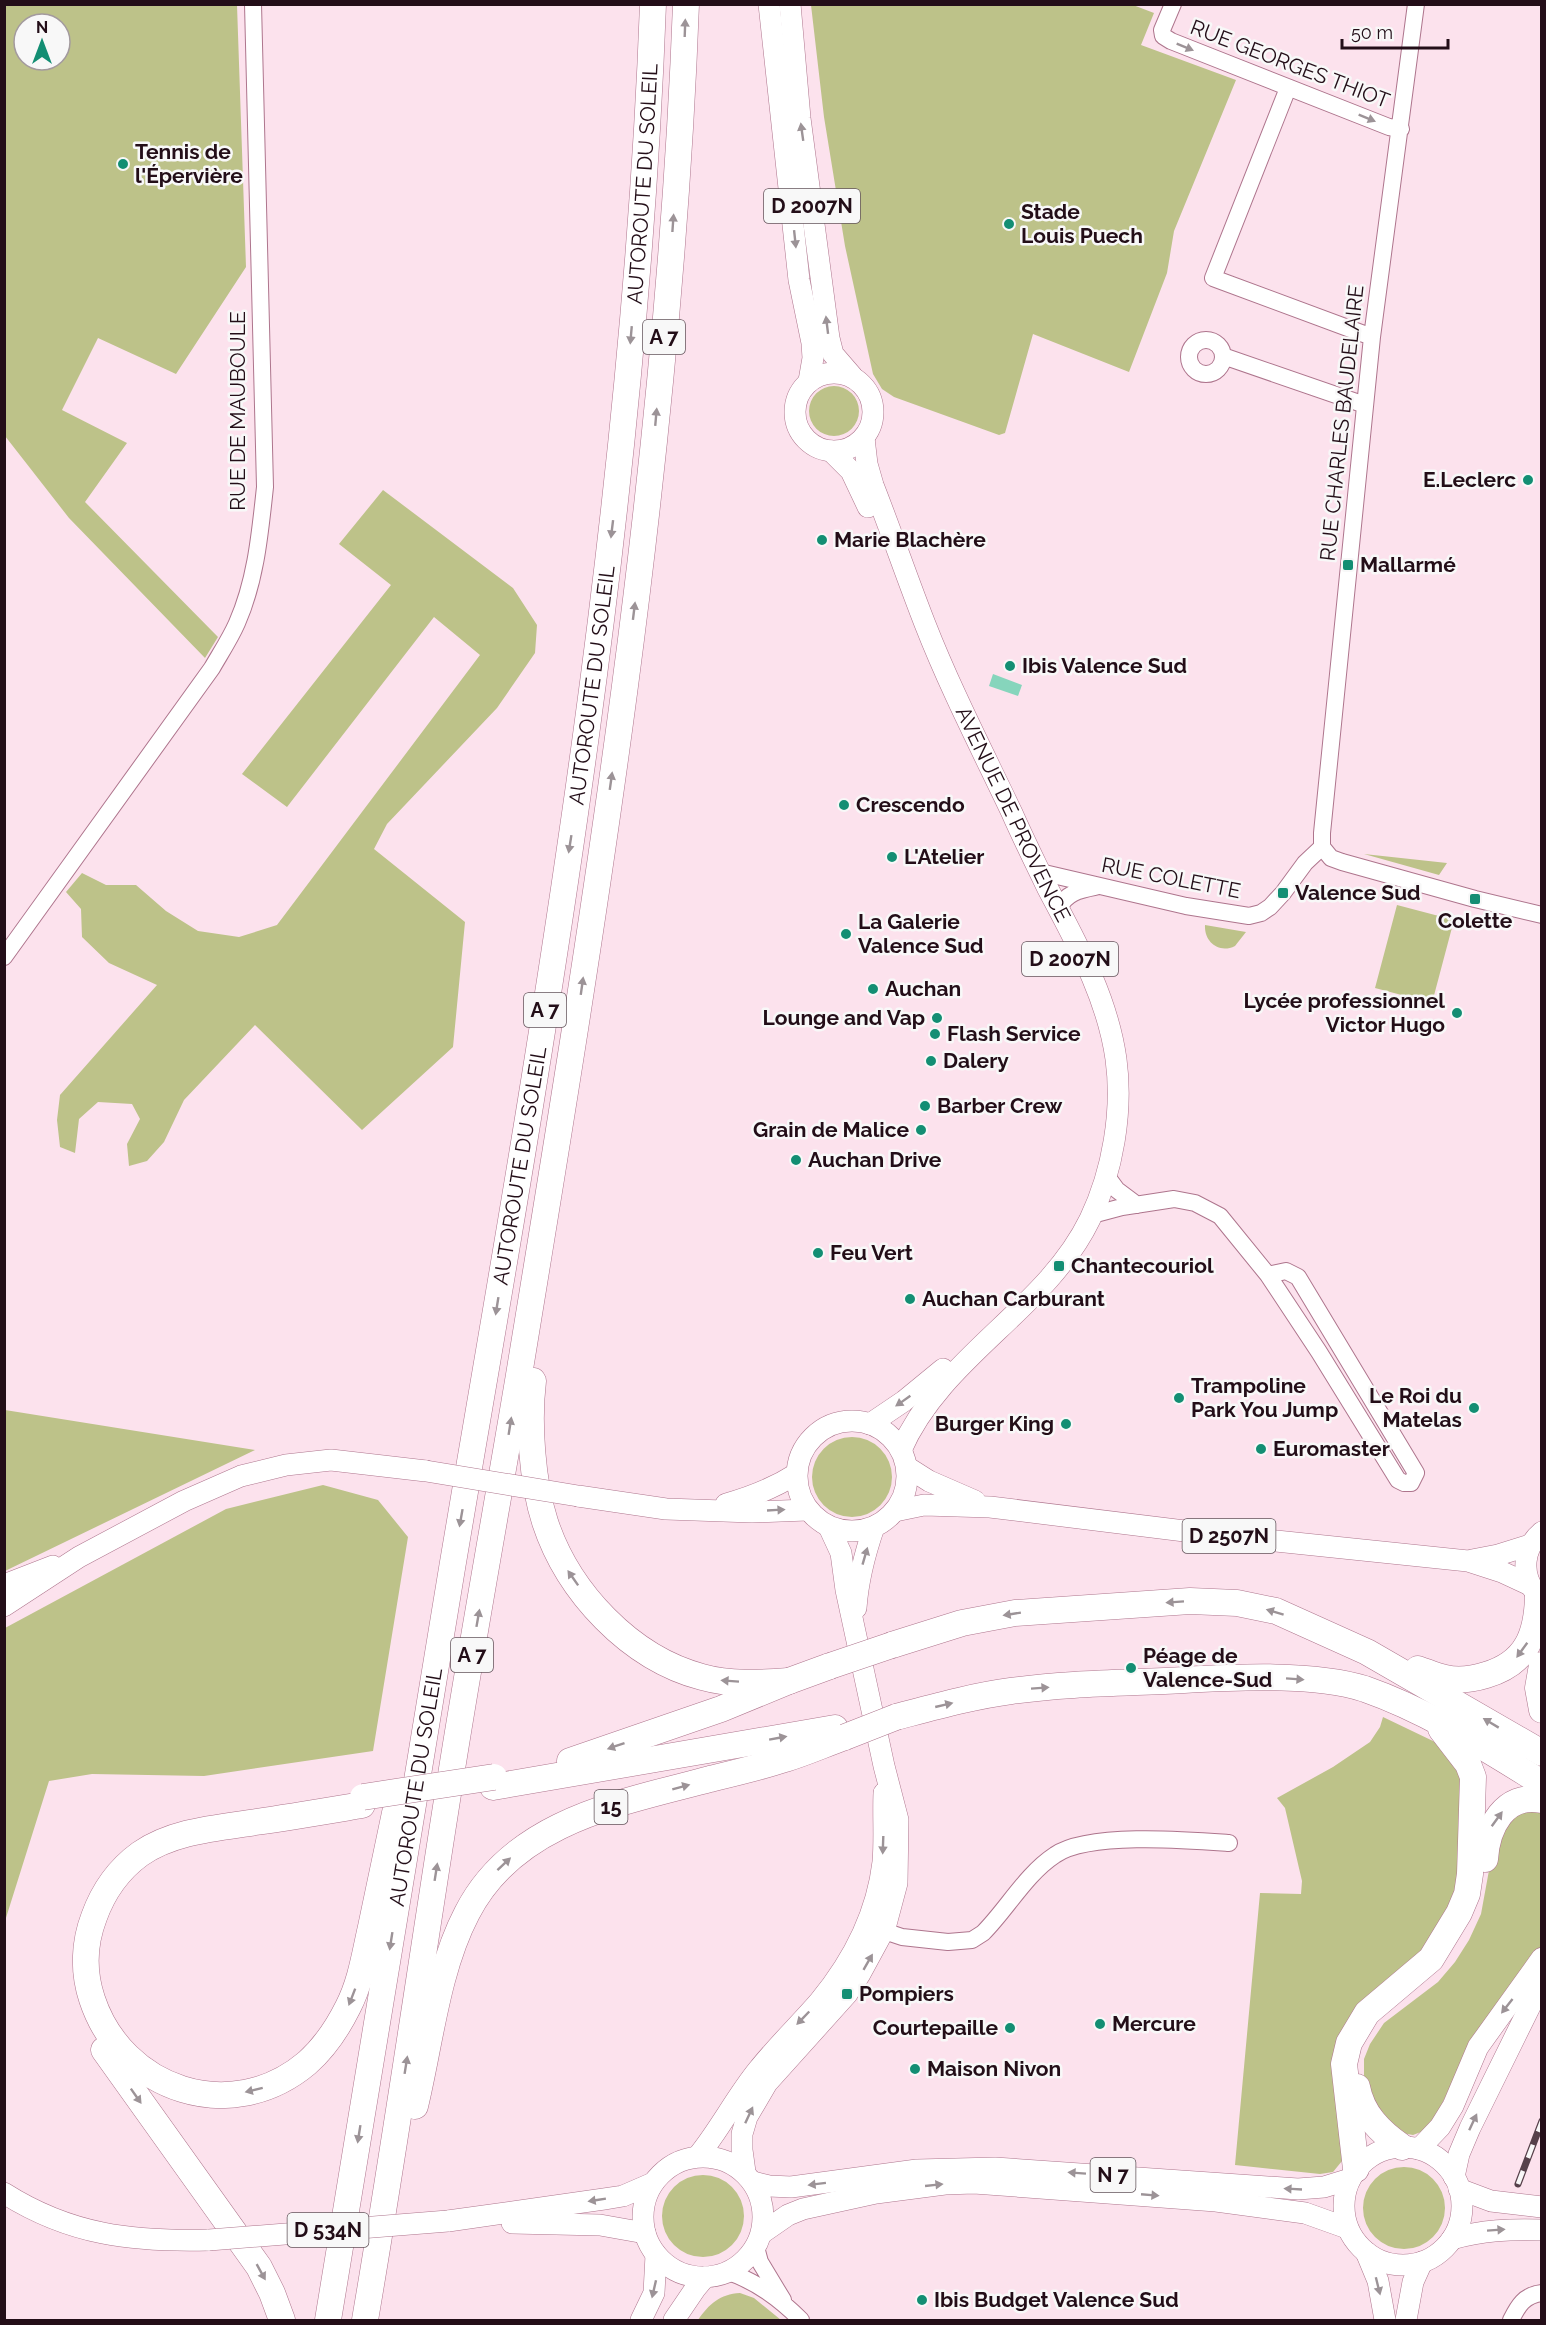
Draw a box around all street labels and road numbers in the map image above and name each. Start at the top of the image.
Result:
street label: RUE GEORGES THIOT [1187,14,1394,113]
street label: AUTOROUTE DU SOLEIL [622,63,662,305]
road number: D 2007N [764,189,860,223]
street label: RUE CHARLES BAUDELAIRE [1315,284,1368,562]
street label: RUE DE MAUBOULE [225,311,250,511]
road number: A 7 [643,320,685,354]
street label: AUTOROUTE DU SOLEIL [563,564,620,806]
street label: AVENUE DE PROVENCE [951,702,1076,926]
street label: RUE COLETTE [1099,852,1243,903]
road number: D 2007N [1022,942,1118,976]
road number: A 7 [524,993,566,1027]
street label: AUTOROUTE DU SOLEIL [487,1045,551,1287]
road number: D 2507N [1182,1519,1276,1553]
road number: A 7 [451,1638,493,1672]
street label: AUTOROUTE DU SOLEIL [384,1666,447,1908]
road number: 15 [594,1790,628,1824]
road number: N 7 [1090,2158,1136,2192]
road number: D 534N [288,2213,368,2247]

